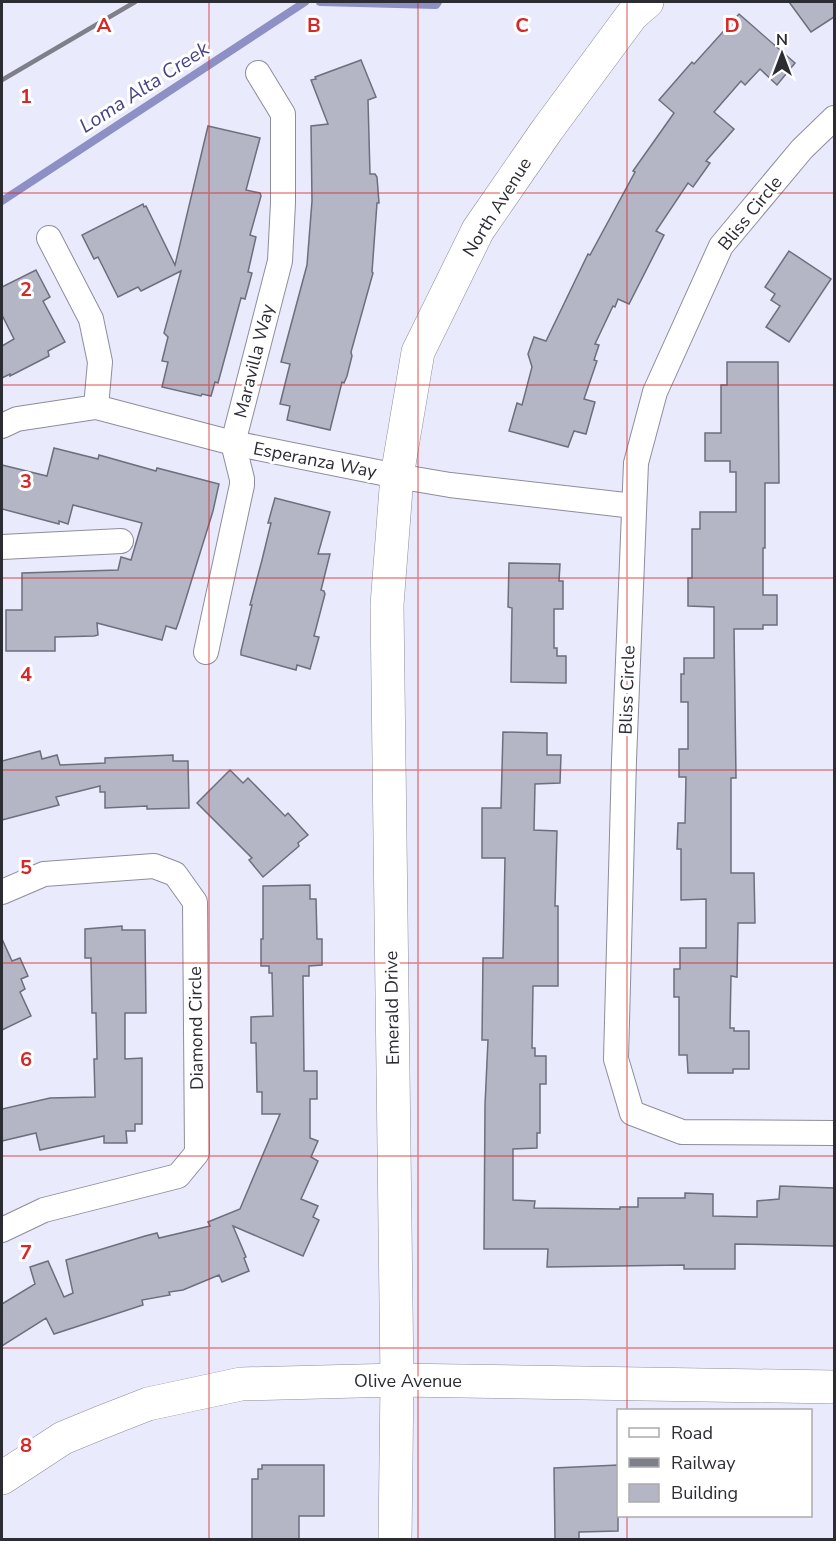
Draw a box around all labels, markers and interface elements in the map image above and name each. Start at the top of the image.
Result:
text: A [97,12,112,39]
text: B [307,12,321,39]
text: C [515,12,529,39]
text: D [724,12,740,39]
north arrow [752,24,812,84]
text: N [776,29,788,51]
water label: Loma Alta Creek [74,35,215,139]
text: 1 [20,83,32,110]
street label: North Avenue [457,153,537,261]
street label: Bliss Circle [713,171,787,255]
text: 2 [20,276,32,303]
street label: Maravilla Way [228,301,280,420]
street label: Esperanza Way [251,436,379,484]
text: 3 [20,468,32,495]
street label: Bliss Circle [613,645,641,735]
text: 4 [20,661,32,688]
text: 5 [20,854,32,881]
street label: Emerald Drive [379,951,405,1065]
street label: Diamond Circle [183,966,209,1090]
text: 6 [20,1046,32,1073]
text: 7 [20,1239,32,1266]
street label: Olive Avenue [354,1369,462,1393]
legend [617,1409,812,1517]
text: Road [671,1421,713,1445]
text: 8 [20,1432,32,1459]
text: Railway [671,1451,736,1475]
text: Building [671,1481,738,1505]

